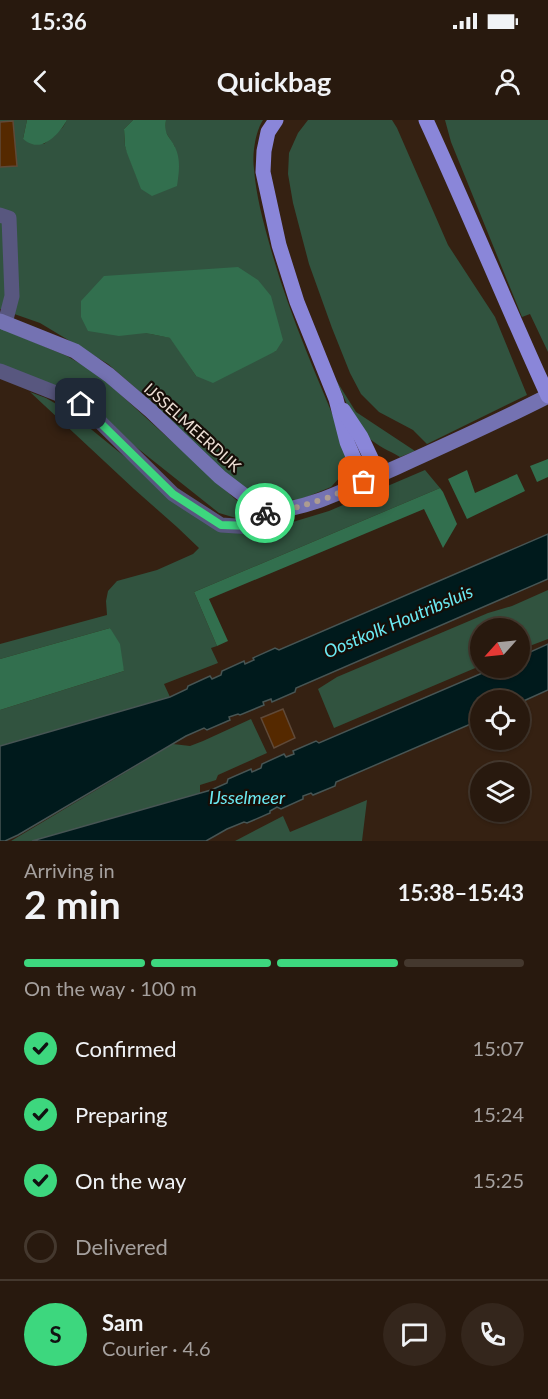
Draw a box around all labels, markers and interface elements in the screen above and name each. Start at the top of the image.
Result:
text: 15:36 [30,8,87,35]
icon: back [24,65,57,98]
text: Quickbag [217,65,331,98]
icon: person [491,65,524,98]
pin [55,378,106,429]
street label: IJSSELMEERDIJK [141,379,246,476]
icon: home [64,387,97,420]
pin [338,456,389,507]
icon: bag [347,465,380,498]
courier [235,483,295,543]
icon: bike [249,497,282,530]
water label: Oostkolk Houtribsluis [320,580,476,662]
north arrow [470,618,530,678]
map controls [470,618,530,822]
button: locate [470,690,530,750]
button: layers [470,762,530,822]
water label: IJsselmeer [209,786,286,808]
text: Arriving in [24,858,115,882]
text: 15:38–15:43 [398,879,524,906]
text: 2 min [24,881,121,927]
text: On the way · 100 m [24,976,197,1000]
icon: check [24,1032,57,1065]
text: Confirmed [75,1035,177,1062]
text: 15:07 [473,1036,524,1060]
icon: check [24,1098,57,1131]
text: Preparing [75,1101,167,1128]
text: 15:24 [473,1102,524,1126]
icon: check [24,1164,57,1197]
text: On the way [75,1167,186,1194]
text: 15:25 [473,1168,524,1192]
text: Delivered [75,1233,168,1260]
button: chat [383,1303,446,1366]
button: phone [461,1303,524,1366]
text: Sam [102,1309,144,1336]
text: S [49,1321,62,1348]
text: Courier · 4.6 [102,1336,211,1360]

